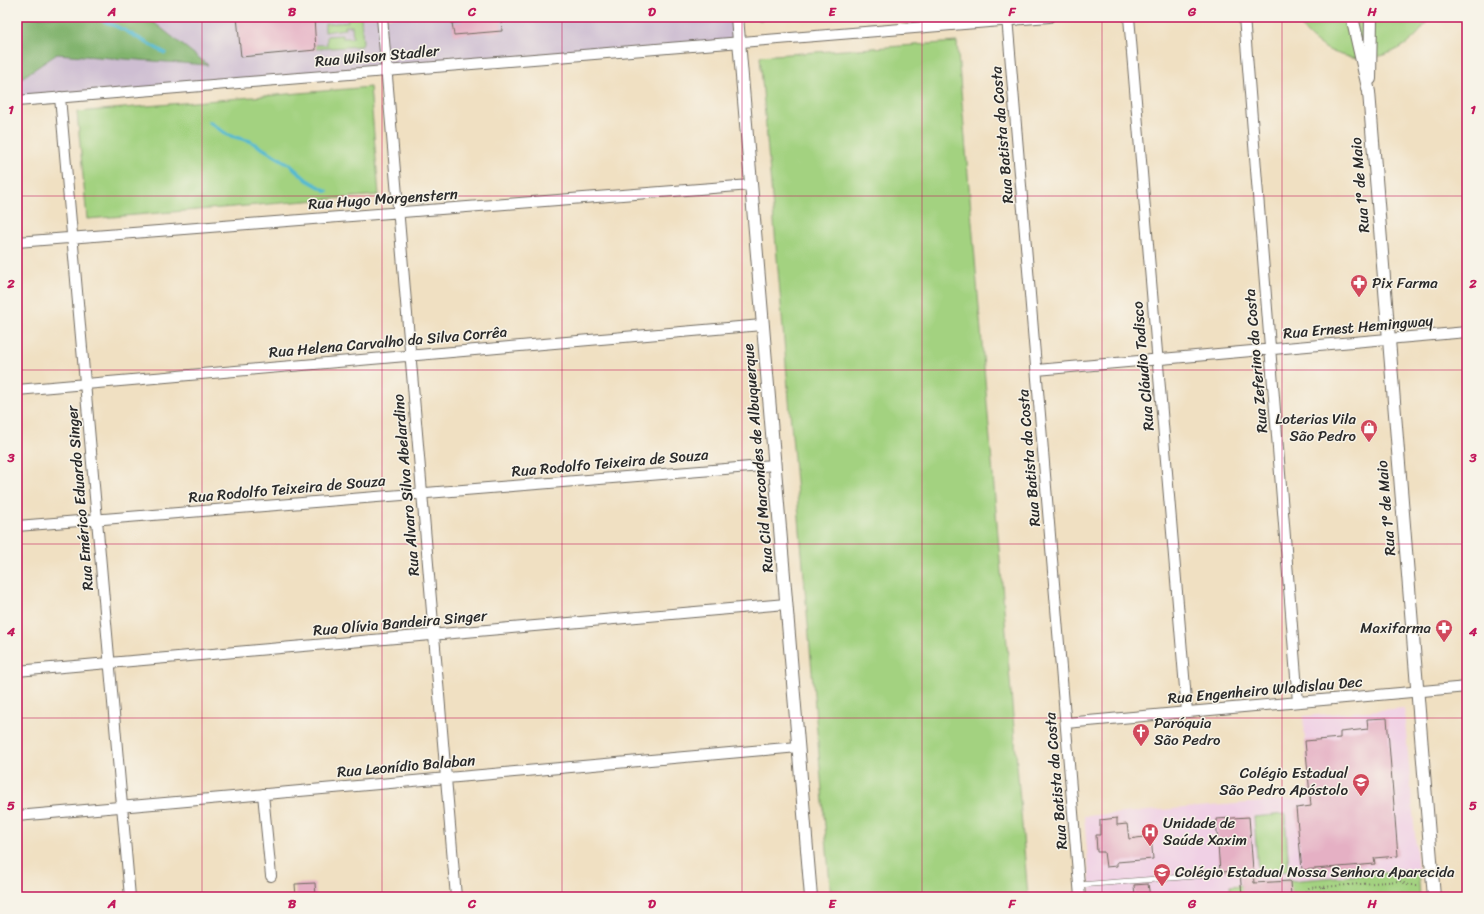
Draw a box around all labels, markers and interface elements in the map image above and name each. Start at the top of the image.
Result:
text: A [107,0,116,23]
text: B [288,0,297,23]
text: C [467,0,477,23]
text: D [648,0,656,23]
text: E [828,0,837,23]
text: F [1007,0,1016,23]
text: G [1187,0,1197,23]
text: H [1366,0,1377,23]
street label: Rua Wilson Stadler [314,38,441,74]
street label: Rua Batista da Costa [983,65,1021,205]
text: 1 [8,98,14,121]
text: 1 [1470,98,1476,121]
street label: Rua 1º de Maio [1343,136,1377,234]
street label: Rua Hugo Morgenstern [307,181,459,217]
place label: Pix Farma [1372,270,1438,296]
text: 2 [6,272,15,295]
text: 2 [1468,272,1477,295]
pharmacy icon: Pix Farma [1349,273,1369,298]
street label: Rua Zeferino da Costa [1237,287,1275,434]
street label: Rua Cláudio Todisco [1124,300,1162,432]
street label: Rua Ernest Hemingway [1282,307,1434,346]
street label: Rua Helena Carvalho da Silva Corrêa [268,319,509,365]
street label: Rua Cid Marcondes de Albuquerque [735,343,781,573]
street label: Rua Batista da Costa [1010,388,1048,528]
street label: Rua Alvaro Silva Abelardino [385,393,427,577]
street label: Rua Emérico Eduardo Singer [59,404,101,591]
place label: Loterias Vila São Pedro [1275,406,1357,449]
shop icon: Loterias Vila São Pedro [1359,418,1379,443]
street label: Rua Rodolfo Teixeira de Souza [511,441,710,485]
text: 3 [6,446,15,469]
text: 3 [1468,446,1477,469]
street label: Rua 1º de Maio [1369,459,1403,557]
street label: Rua Rodolfo Teixeira de Souza [188,467,387,511]
street label: Rua Olívia Bandeira Singer [312,602,489,644]
place label: Maxifarma [1360,615,1431,641]
pharmacy icon: Maxifarma [1434,618,1454,643]
text: 4 [6,620,16,643]
text: 4 [1468,620,1478,643]
street label: Rua Engenheiro Wladislau Dec [1167,668,1364,711]
place label: Paróquia São Pedro [1154,710,1221,753]
street label: Rua Batista da Costa [1037,711,1075,851]
church icon: Paróquia São Pedro [1131,722,1151,747]
street label: Rua Leonídio Balaban [336,747,476,785]
place label: Colégio Estadual São Pedro Apóstolo [1219,760,1349,803]
school or university icon: Colégio Estadual São Pedro Apóstolo [1351,772,1371,797]
text: 5 [7,794,15,817]
text: 5 [1469,794,1477,817]
place label: Unidade de Saúde Xaxim [1163,810,1247,853]
hospital icon: Unidade de Saúde Xaxim [1140,822,1160,847]
place label: Colégio Estadual Nossa Senhora Aparecida [1175,859,1455,885]
school or university icon: Colégio Estadual Nossa Senhora Aparecida [1152,862,1172,887]
text: A [107,892,116,914]
text: B [288,892,297,914]
text: C [467,892,477,914]
text: D [648,892,656,914]
text: E [828,892,837,914]
text: F [1007,892,1016,914]
text: G [1187,892,1197,914]
text: H [1366,892,1377,914]

